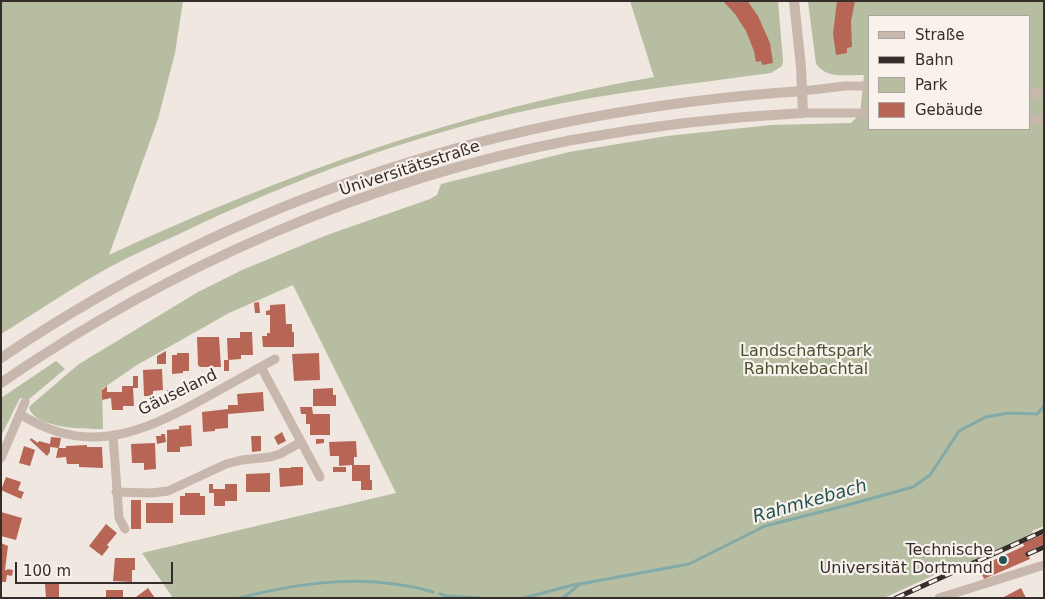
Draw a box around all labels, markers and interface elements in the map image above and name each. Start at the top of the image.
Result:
legend [868,15,1030,130]
text: Straße [915,26,964,44]
text: Bahn [915,51,954,69]
text: Park [915,76,947,94]
text: Gebäude [915,101,983,119]
street label: Universitätsstraße [337,137,483,201]
park label: Landschaftspark Rahmkebachtal [740,342,872,380]
street label: Gäuseland [136,366,220,420]
water label: Rahmkebach [750,475,870,529]
place label: Technische Universität Dortmund [820,541,993,579]
scale bar [18,552,175,584]
marker: Technische Universität Dortmund [997,554,1009,566]
text: 100 m [23,562,71,580]

